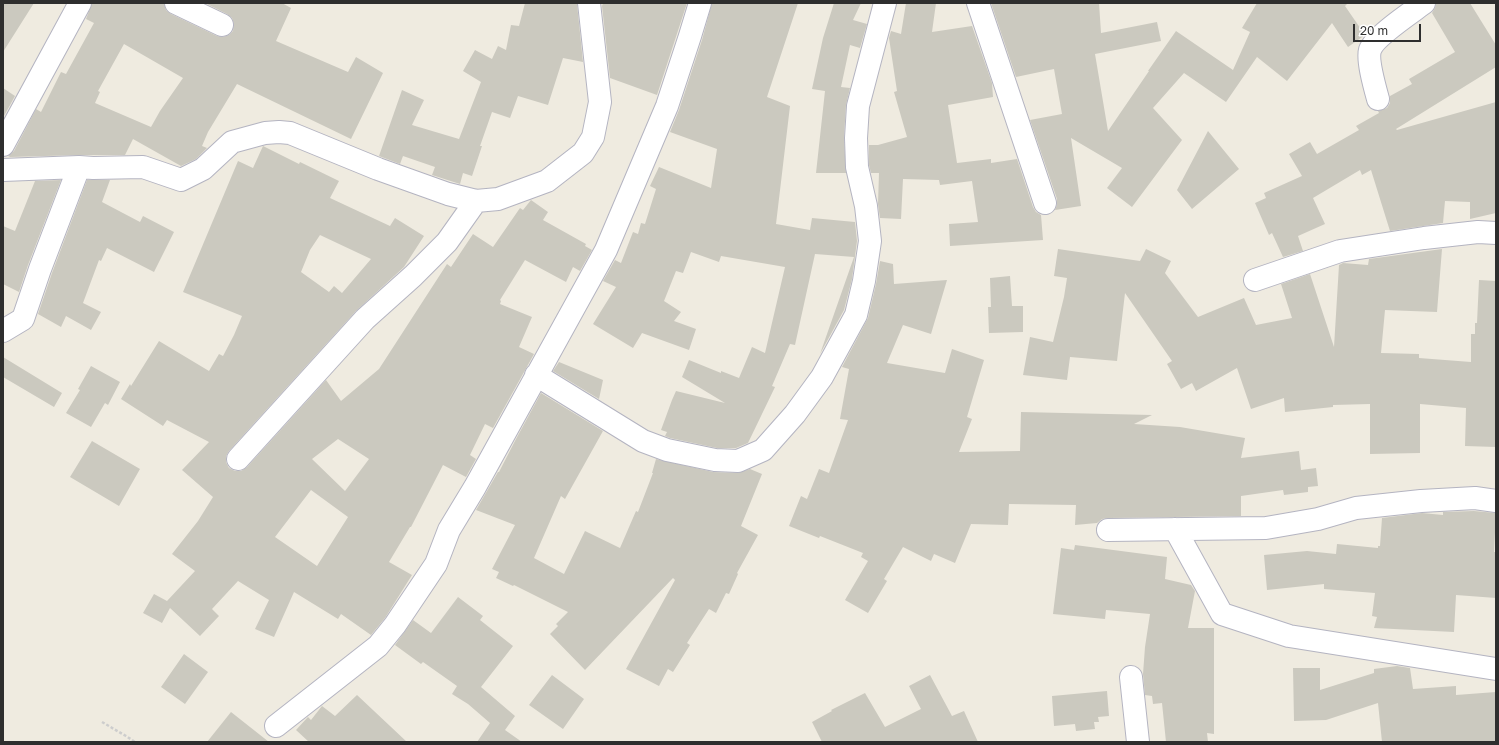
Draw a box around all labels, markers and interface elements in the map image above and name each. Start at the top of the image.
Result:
scale bar [1355,16,1423,42]
text: 20 m [1360,23,1388,38]

